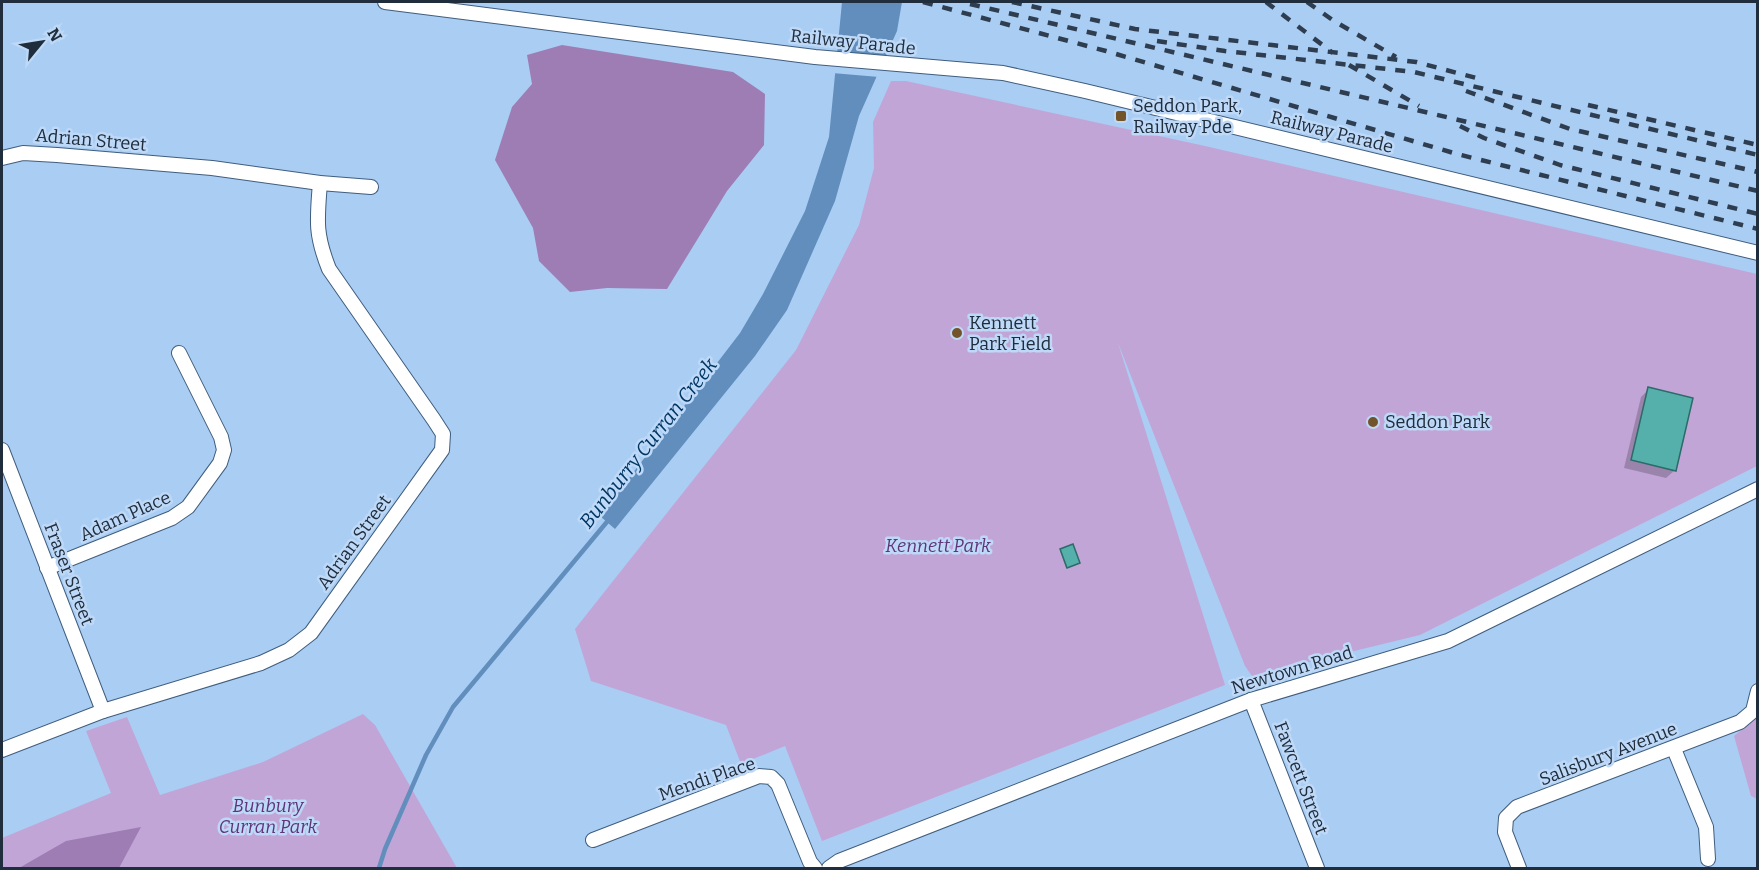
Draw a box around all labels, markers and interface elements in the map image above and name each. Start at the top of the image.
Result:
north arrow [12,12,72,72]
street label: Railway Parade [789,24,917,60]
text: N [43,25,66,45]
place label: Seddon Park, Railway Pde [1133,95,1242,138]
street label: Railway Parade [1268,106,1396,158]
marker: Seddon Park, Railway Pde [1114,109,1128,123]
street label: Adrian Street [34,124,148,156]
place label: Kennett Park Field [969,312,1052,355]
marker: Kennett Park Field [950,326,964,340]
water label: Bunburry Curran Creek [574,353,722,533]
place label: Seddon Park [1385,411,1491,433]
marker: Seddon Park [1366,415,1380,429]
street label: Adam Place [76,486,174,546]
street label: Adrian Street [312,490,396,594]
street label: Fraser Street [39,520,99,629]
park label: Kennett Park [885,535,991,557]
street label: Newtown Road [1229,641,1356,699]
street label: Fawcett Street [1269,718,1333,838]
street label: Salisbury Avenue [1536,718,1680,790]
street label: Mendi Place [656,752,758,806]
park label: Bunbury Curran Park [219,795,317,838]

